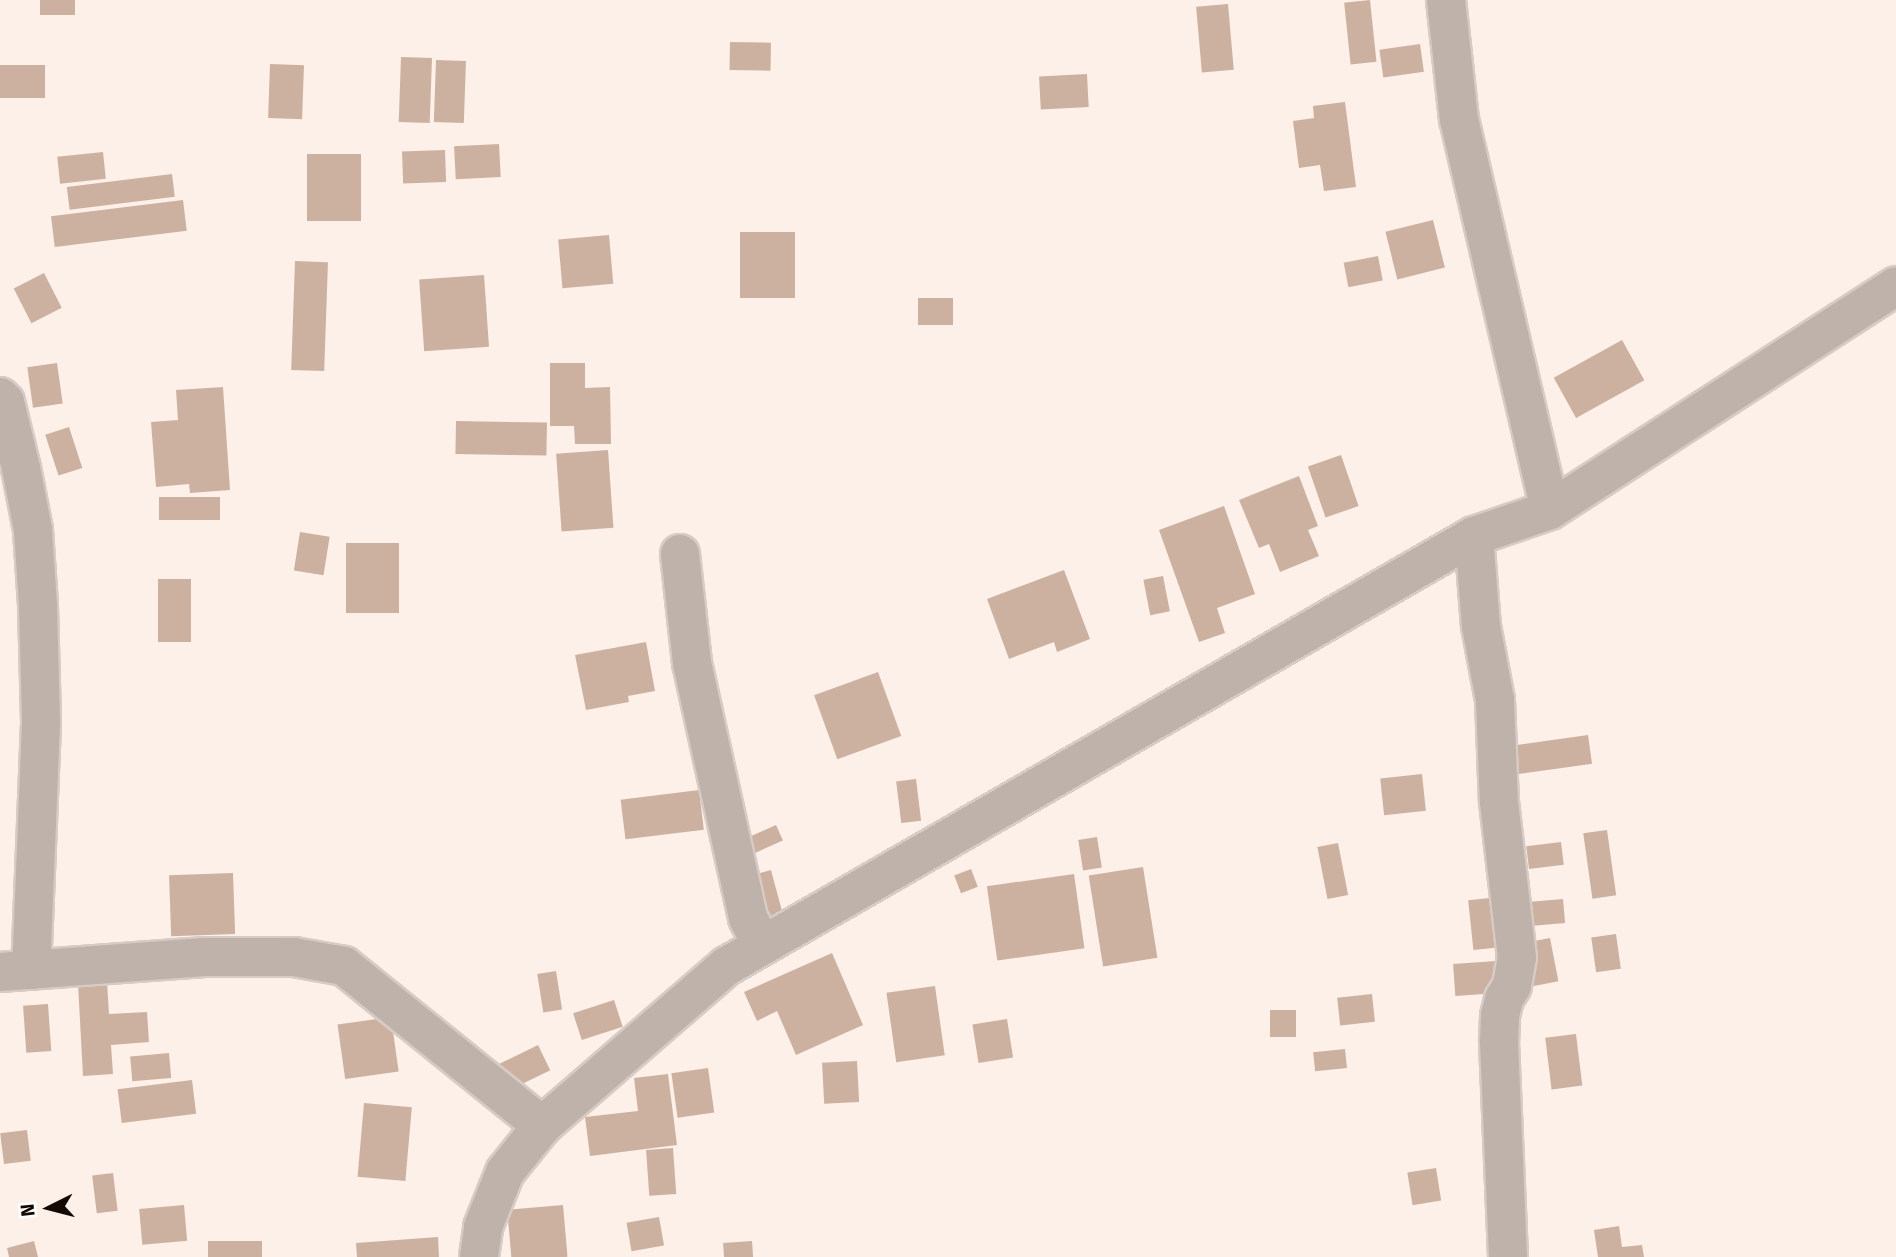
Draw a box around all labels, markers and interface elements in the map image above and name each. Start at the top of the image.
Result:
north arrow [14,1173,84,1243]
text: N [16,1203,40,1218]

